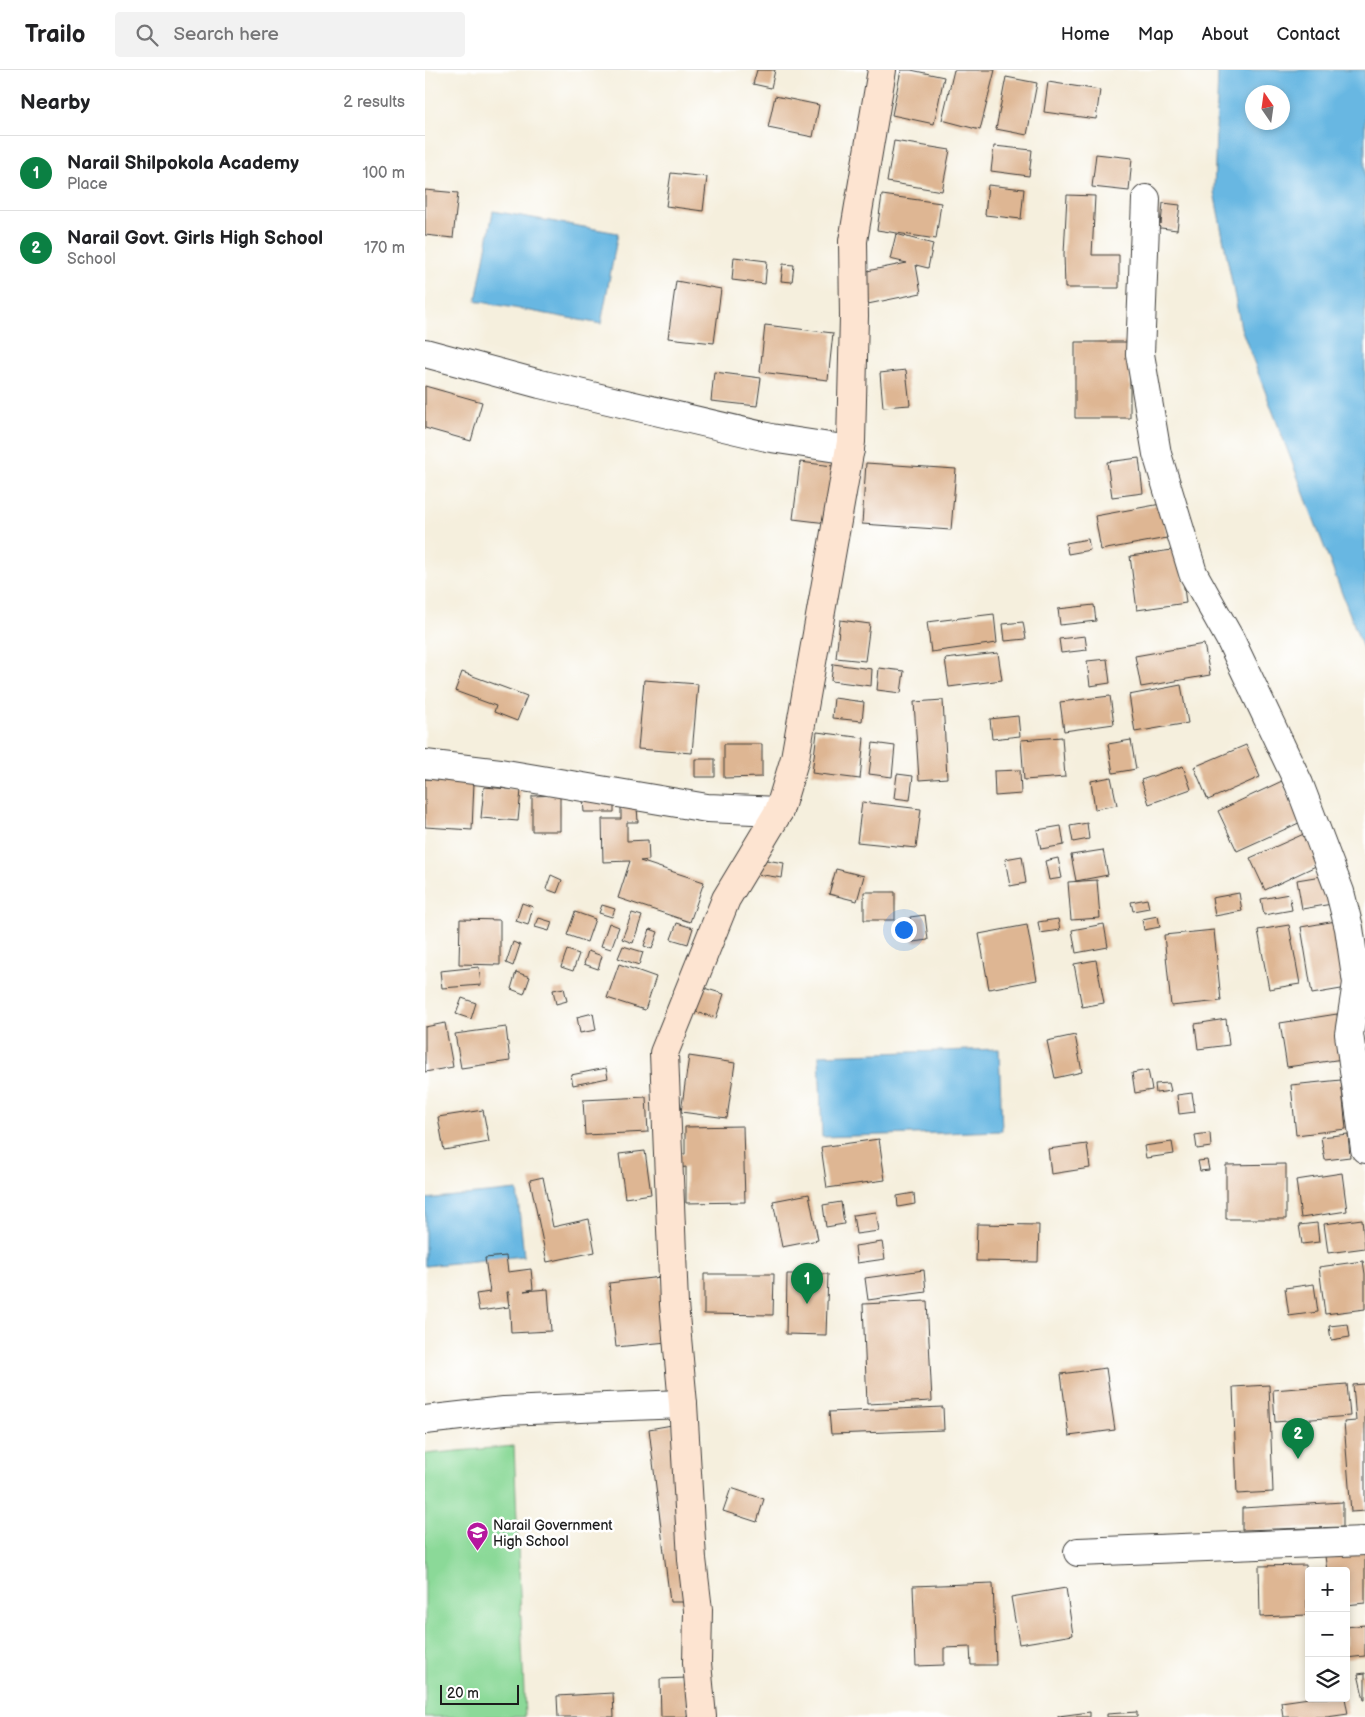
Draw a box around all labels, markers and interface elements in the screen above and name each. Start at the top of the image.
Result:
search box [115,12,465,57]
text: Trailo [25,20,85,49]
icon: search [133,21,161,49]
text: Search here [173,23,279,46]
text: Home [1061,24,1110,45]
text: Map [1138,24,1174,45]
text: About [1202,24,1249,45]
text: Contact [1277,24,1340,45]
north arrow [1245,85,1290,130]
text: Nearby [20,90,90,115]
text: 2 results [343,93,405,112]
text: Narail Shilpokola Academy [67,152,299,175]
text: 1 [33,164,39,183]
text: 100 m [362,164,405,183]
text: Place [67,175,108,194]
text: Narail Govt. Girls High School [67,227,323,250]
text: 2 [31,239,41,258]
text: 170 m [364,239,405,258]
text: School [67,250,116,269]
your location [891,917,917,943]
pin: 1 [791,1263,823,1304]
pin: 2 [1282,1418,1314,1459]
place label: Narail Government High School [493,1517,613,1550]
school or university icon: Narail Government High School [465,1521,489,1552]
map controls [1305,1567,1350,1702]
button: + [1305,1567,1350,1612]
button: − [1305,1612,1350,1657]
button: layers [1305,1657,1350,1702]
scale bar [440,1682,519,1705]
text: 20 m [447,1685,479,1702]

